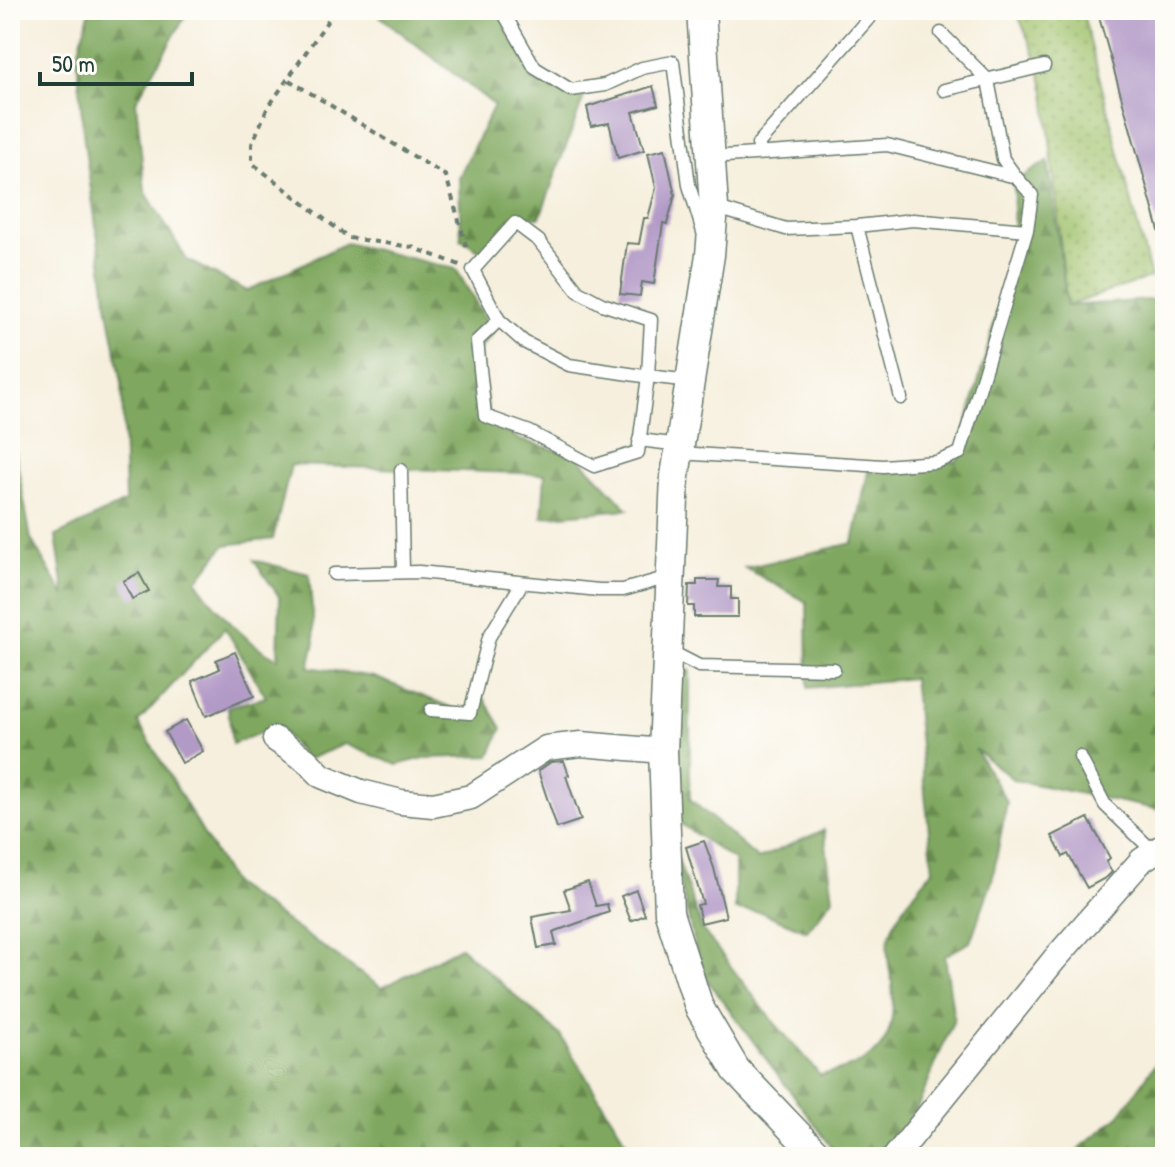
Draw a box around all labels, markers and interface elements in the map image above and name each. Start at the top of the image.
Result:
scale bar [40,36,192,86]
text: 50 m [52,47,95,79]

